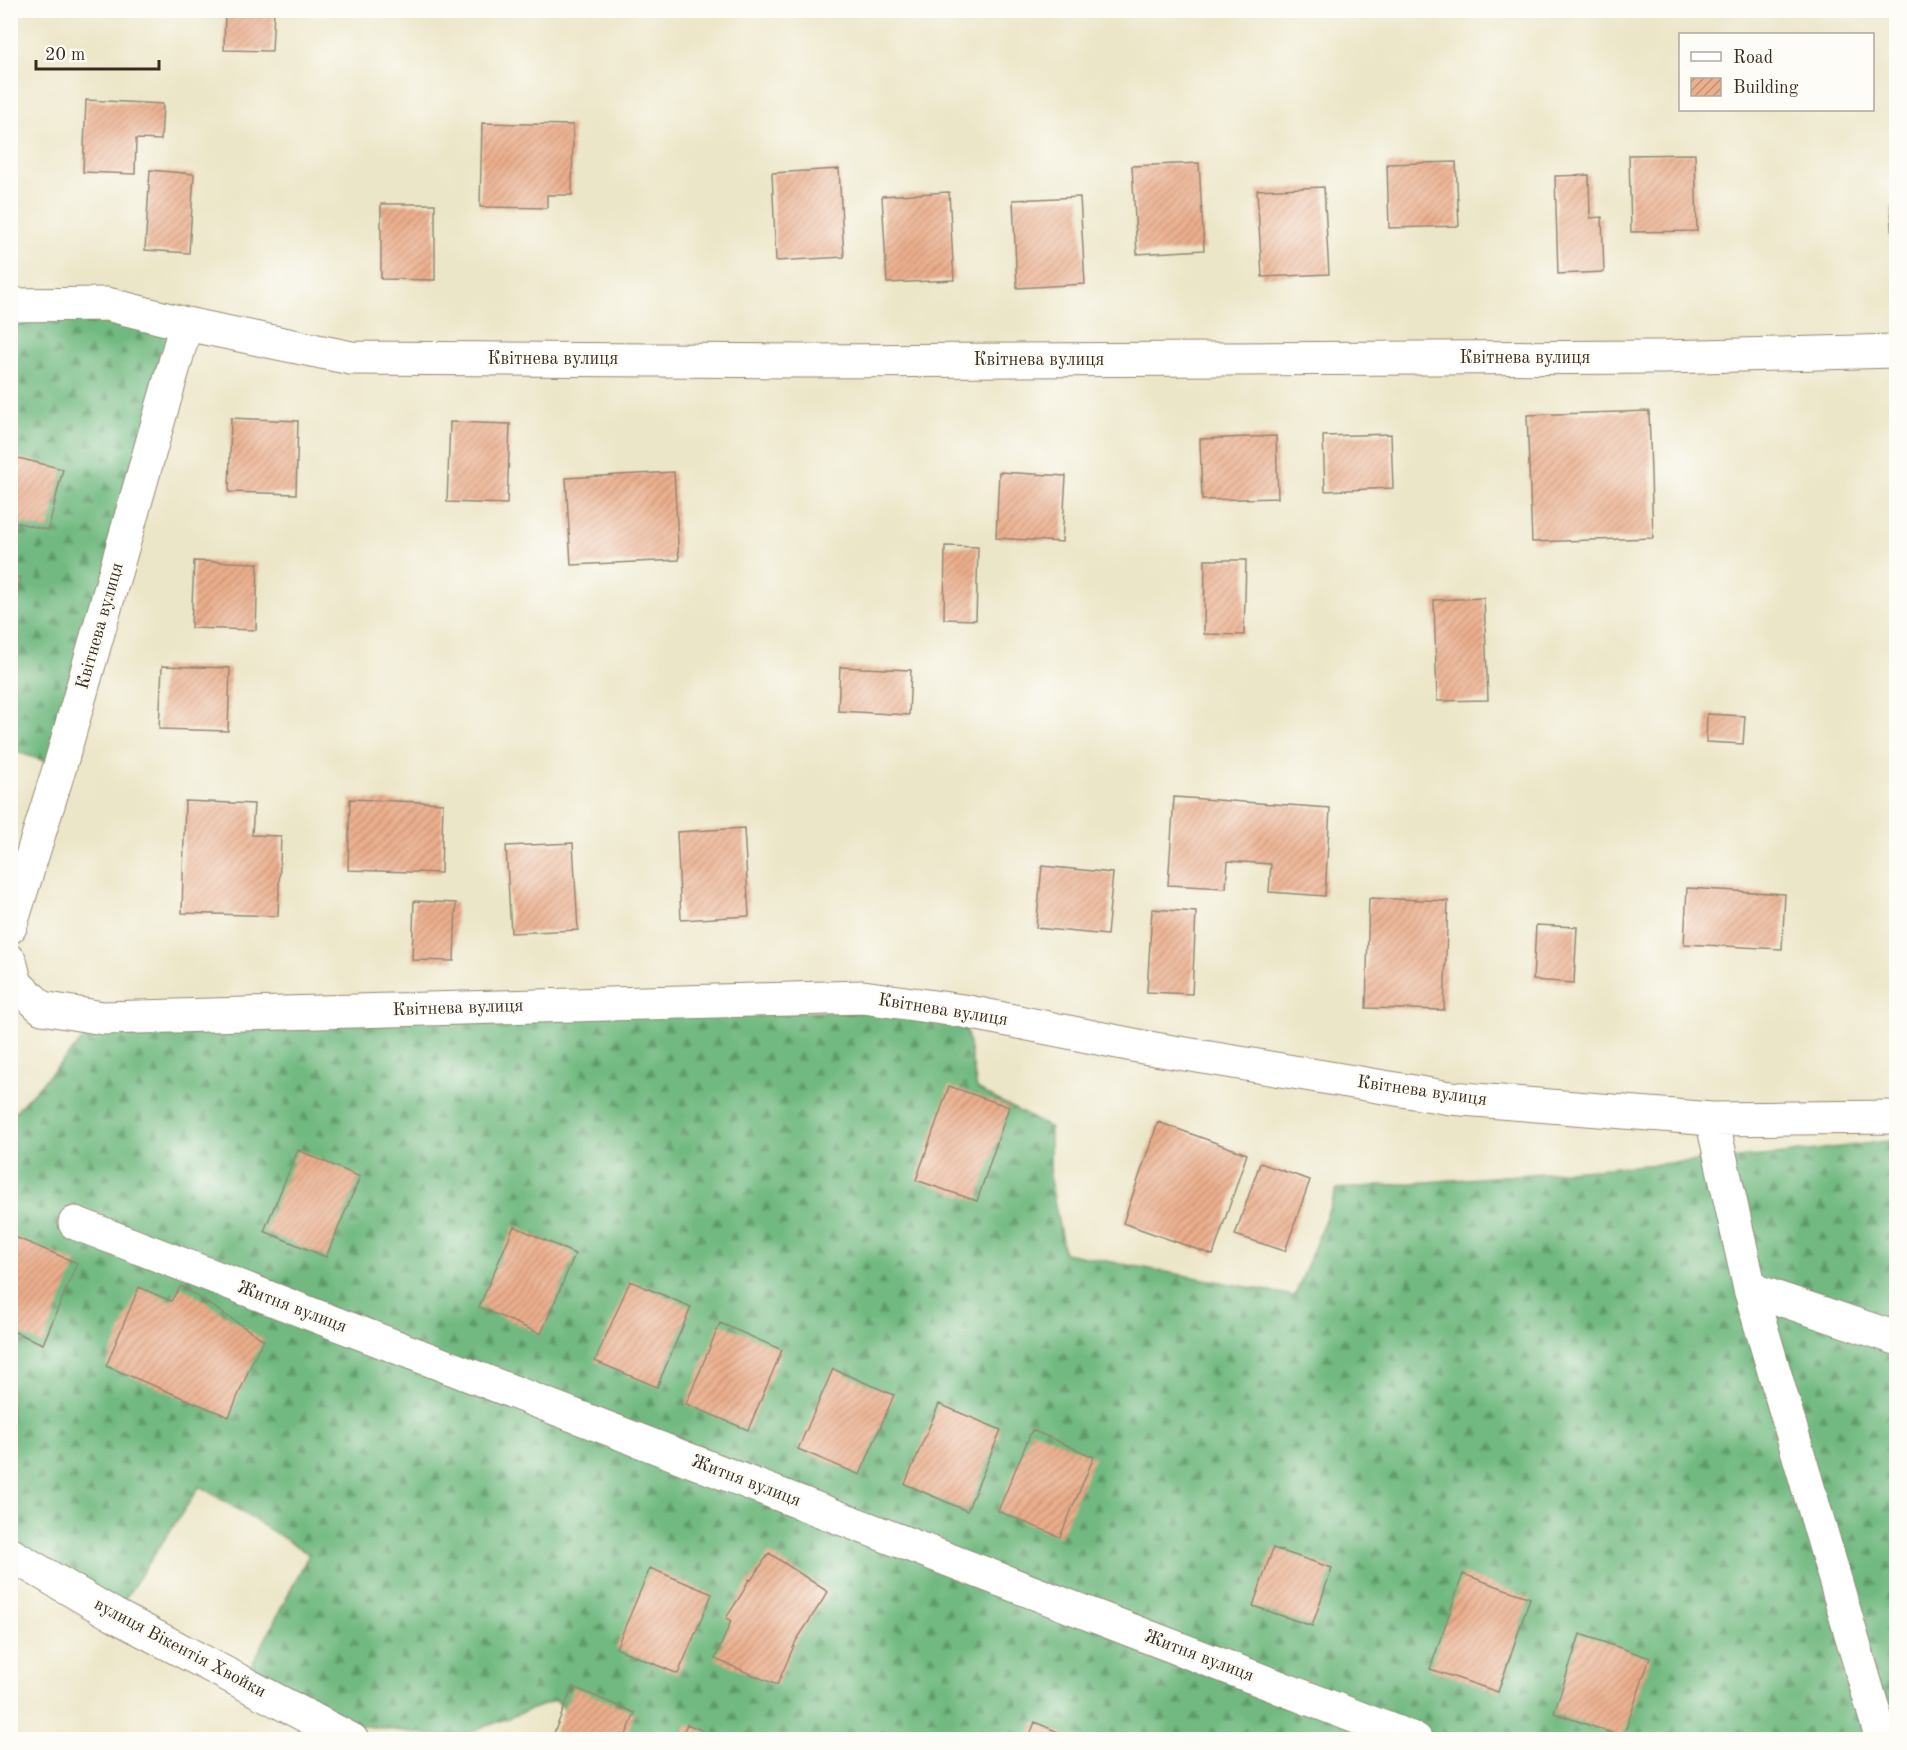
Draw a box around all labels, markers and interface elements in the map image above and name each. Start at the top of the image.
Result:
scale bar [36,33,159,71]
legend [1679,33,1874,111]
text: 20 m [45,46,85,64]
text: Road [1733,49,1773,67]
text: Building [1733,79,1799,97]
street label: Квітнева вулиця [1460,349,1590,367]
street label: Квітнева вулиця [488,350,618,368]
street label: Квітнева вулиця [974,351,1104,369]
street label: Квітнева вулиця [73,561,127,691]
street label: Квітнева вулиця [877,991,1009,1029]
street label: Квітнева вулиця [392,997,524,1019]
street label: Квітнева вулиця [1356,1073,1488,1109]
street label: Житня вулиця [235,1278,349,1336]
street label: Житня вулиця [689,1452,803,1510]
street label: вулиця Вікентія Хвойки [91,1595,269,1701]
street label: Житня вулиця [1142,1627,1256,1685]

